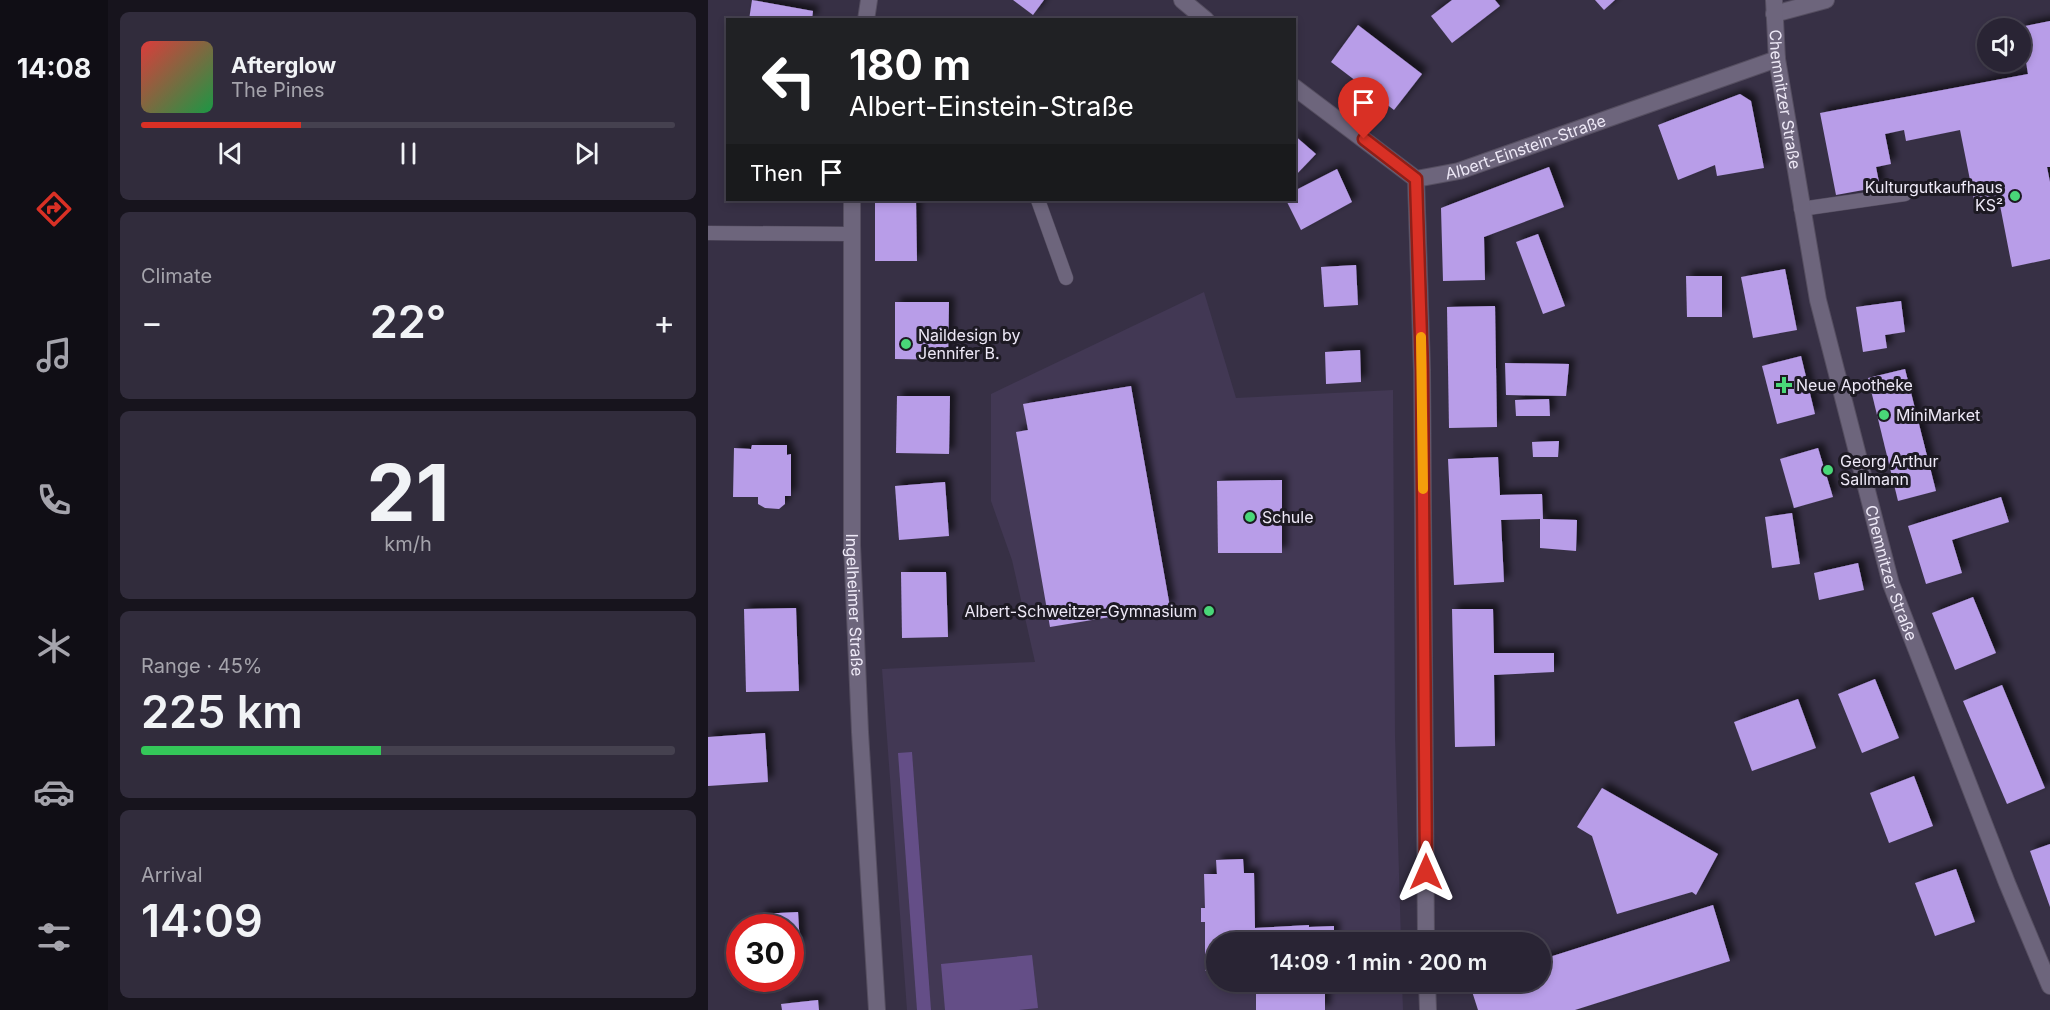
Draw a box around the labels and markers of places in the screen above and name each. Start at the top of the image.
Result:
pin [1338,77,1389,139]
place label: Kulturgutkaufhaus KS² [1865,177,2003,215]
marker: Kulturgutkaufhaus KS² [2008,189,2022,203]
place label: Naildesign by Jennifer B. [918,325,1020,363]
marker: Naildesign by Jennifer B. [899,337,913,351]
place label: Neue Apotheke [1796,375,1913,395]
marker: Neue Apotheke [1777,378,1791,392]
place label: MiniMarket [1896,405,1980,425]
marker: MiniMarket [1877,408,1891,422]
place label: Georg Arthur Sallmann [1840,451,1938,489]
marker: Georg Arthur Sallmann [1821,463,1835,477]
place label: Schule [1262,507,1314,527]
marker: Schule [1243,510,1257,524]
place label: Albert-Schweitzer-Gymnasium [964,601,1197,621]
marker: Albert-Schweitzer-Gymnasium [1202,604,1216,618]

